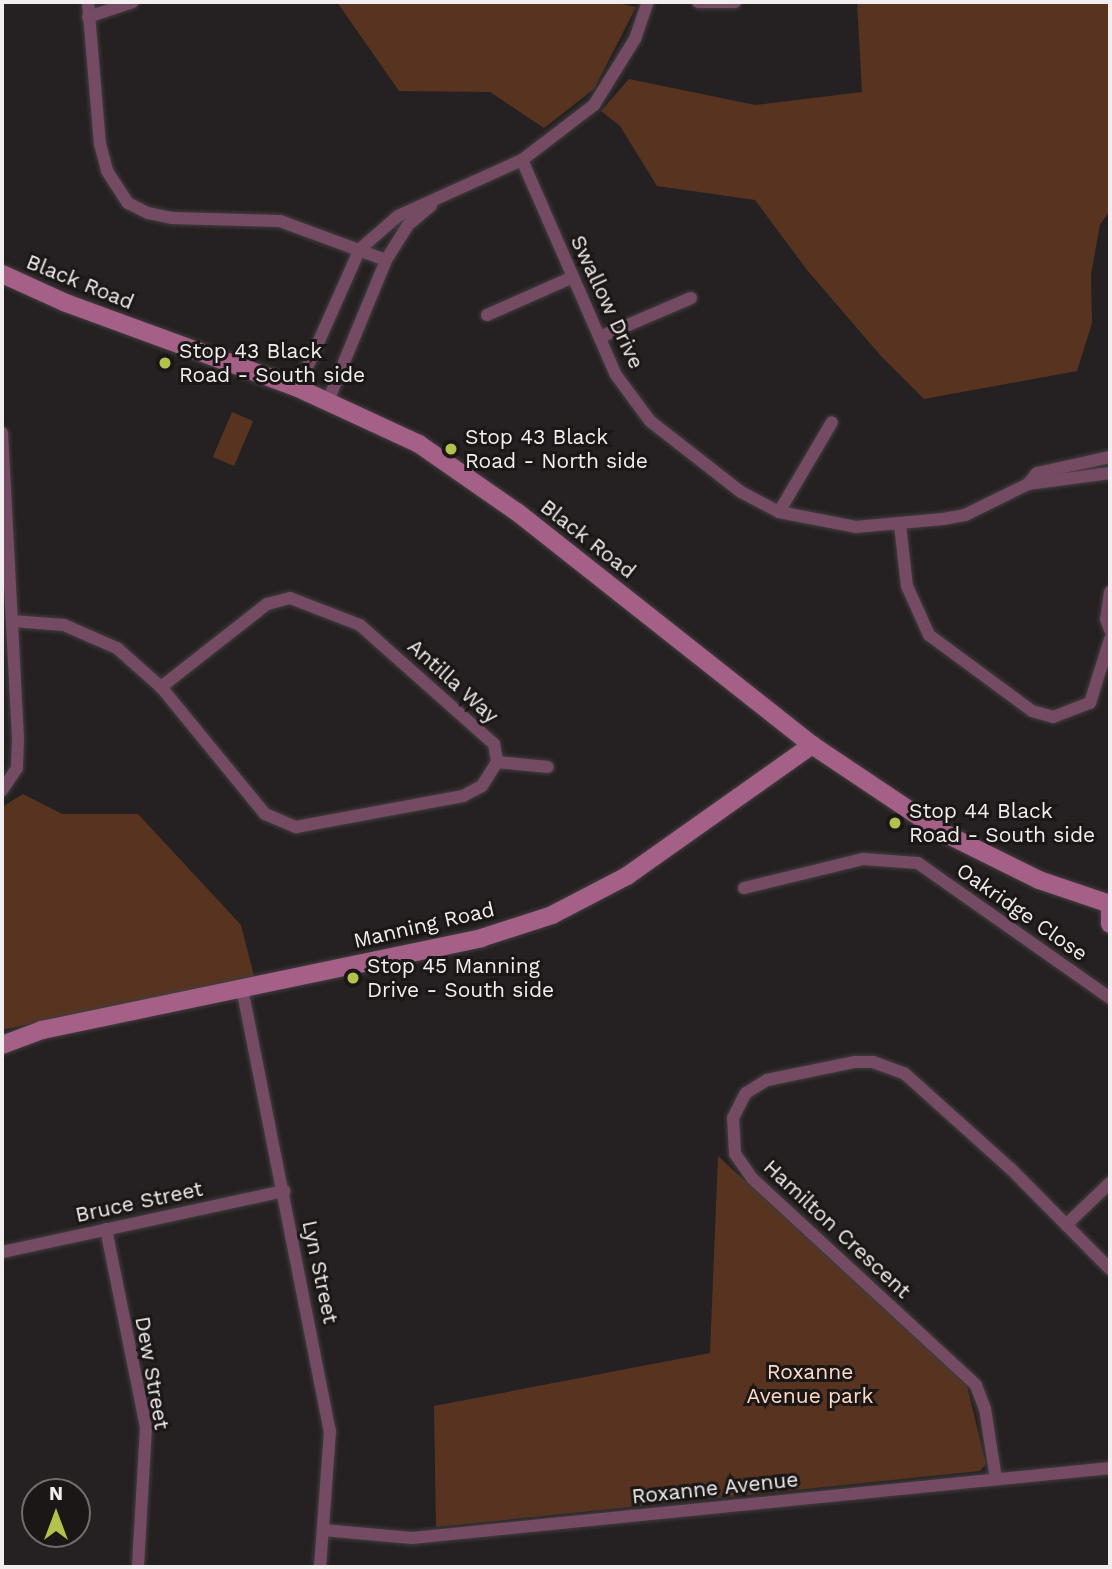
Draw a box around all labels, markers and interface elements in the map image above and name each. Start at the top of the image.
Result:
street label: Swallow Drive [565,231,649,373]
street label: Black Road [22,249,138,315]
place label: Stop 43 Black Road - South side [179,338,365,388]
marker: Stop 43 Black Road - South side [157,355,173,371]
place label: Stop 43 Black Road - North side [465,424,648,474]
marker: Stop 43 Black Road - North side [443,441,459,457]
street label: Black Road [535,494,641,584]
street label: Antilla Way [402,633,504,729]
place label: Stop 44 Black Road - South side [909,798,1095,848]
marker: Stop 44 Black Road - South side [887,815,903,831]
street label: Oakridge Close [952,858,1092,966]
street label: Manning Road [351,897,497,953]
place label: Stop 45 Manning Drive - South side [367,953,554,1003]
marker: Stop 45 Manning Drive - South side [345,970,361,986]
street label: Hamilton Crescent [758,1154,916,1304]
street label: Bruce Street [73,1176,205,1228]
street label: Lyn Street [297,1218,343,1326]
street label: Dew Street [130,1314,174,1432]
park label: Roxanne Avenue park [747,1359,873,1409]
street label: Roxanne Avenue [630,1467,800,1509]
north arrow [21,1478,91,1548]
text: N [49,1482,63,1505]

